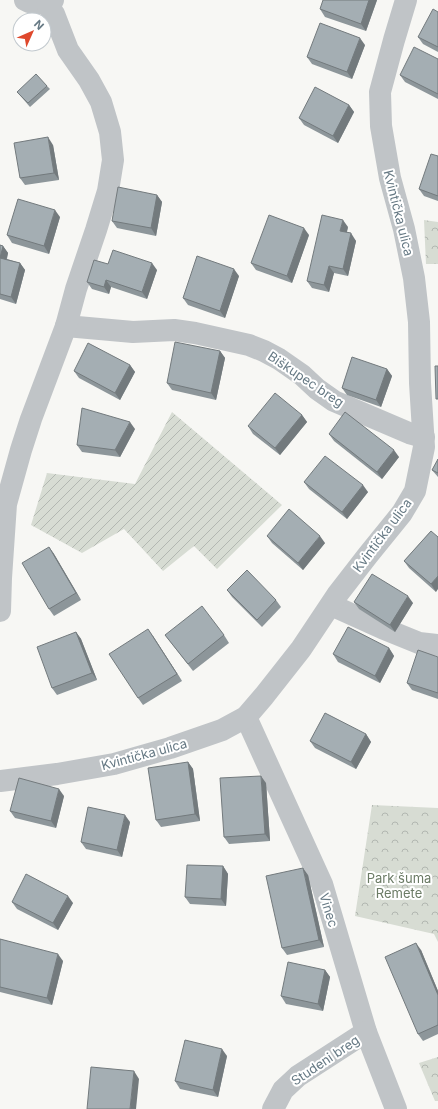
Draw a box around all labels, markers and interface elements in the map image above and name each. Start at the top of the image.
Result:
north arrow [12,12,52,52]
text: N [31,17,47,33]
street label: Kvintička ulica [381,168,417,258]
street label: Biškupec breg [265,348,347,410]
street label: Kvintička ulica [349,495,415,575]
street label: Kvintička ulica [99,735,189,773]
park label: Park šuma Remete [367,870,431,901]
street label: Vinec [316,891,342,929]
street label: Studeni breg [288,1031,362,1089]

